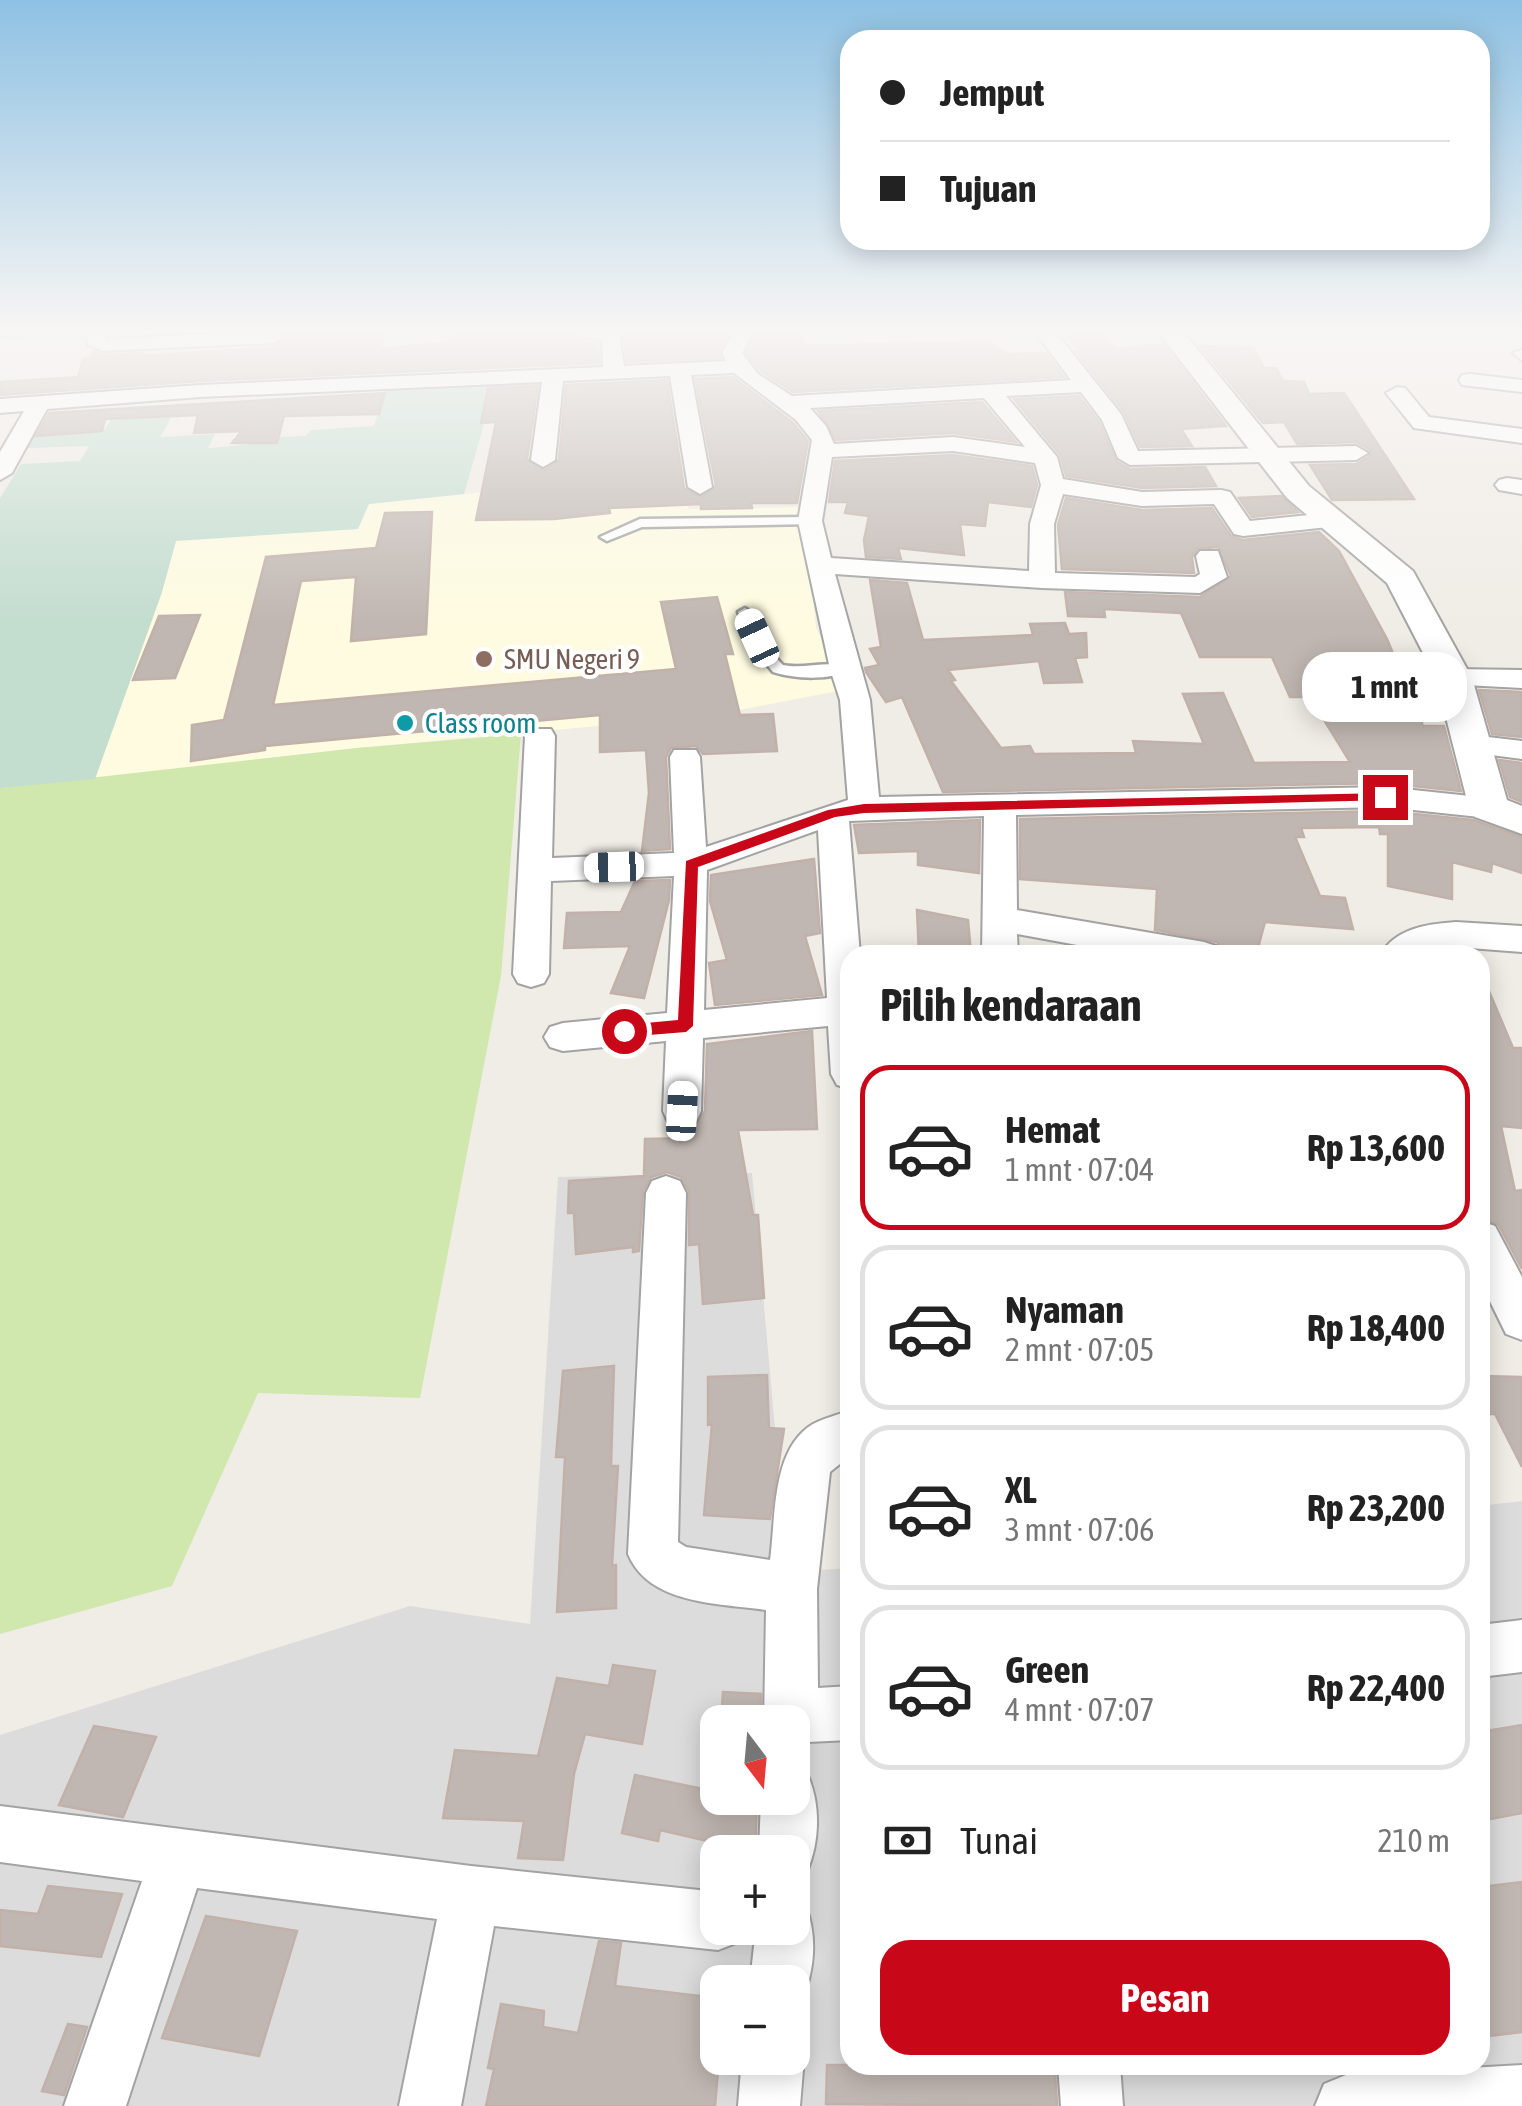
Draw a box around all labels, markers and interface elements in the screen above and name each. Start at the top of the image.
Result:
text: Jemput [940,71,1044,114]
text: Tujuan [940,167,1036,210]
car [731,604,783,672]
place label: SMU Negeri 9 [504,643,640,675]
marker: SMU Negeri 9 [473,648,495,670]
callout: 1 mnt [1302,652,1468,722]
text: 1 mnt [1351,668,1418,705]
place label: Class room [425,707,536,739]
marker: Class room [394,712,416,734]
route end [1363,775,1408,820]
car [583,851,645,883]
text: Pilih kendaraan [880,979,1142,1031]
route start [602,1009,647,1054]
car [665,1080,699,1142]
icon: car [885,1103,975,1193]
text: Hemat [1005,1108,1100,1151]
text: Rp 13,600 [1307,1126,1445,1169]
text: 1 mnt · 07:04 [1005,1151,1154,1188]
icon: car [885,1283,975,1373]
text: Nyaman [1005,1288,1124,1331]
text: Rp 18,400 [1307,1306,1445,1349]
text: 2 mnt · 07:05 [1005,1331,1154,1368]
icon: car [885,1463,975,1553]
text: XL [1005,1468,1037,1511]
text: Rp 23,200 [1307,1486,1445,1529]
text: 3 mnt · 07:06 [1005,1511,1154,1548]
icon: car [885,1643,975,1733]
text: Green [1005,1648,1089,1691]
text: Rp 22,400 [1307,1666,1445,1709]
text: 4 mnt · 07:07 [1005,1691,1154,1728]
north arrow [700,1705,810,1815]
map controls [700,1705,810,2075]
icon: cash [880,1813,935,1868]
text: Tunai [960,1819,1038,1862]
text: 210 m [1377,1822,1450,1859]
button: + [700,1835,810,1945]
button: Pesan [880,1940,1450,2055]
button: − [700,1965,810,2075]

